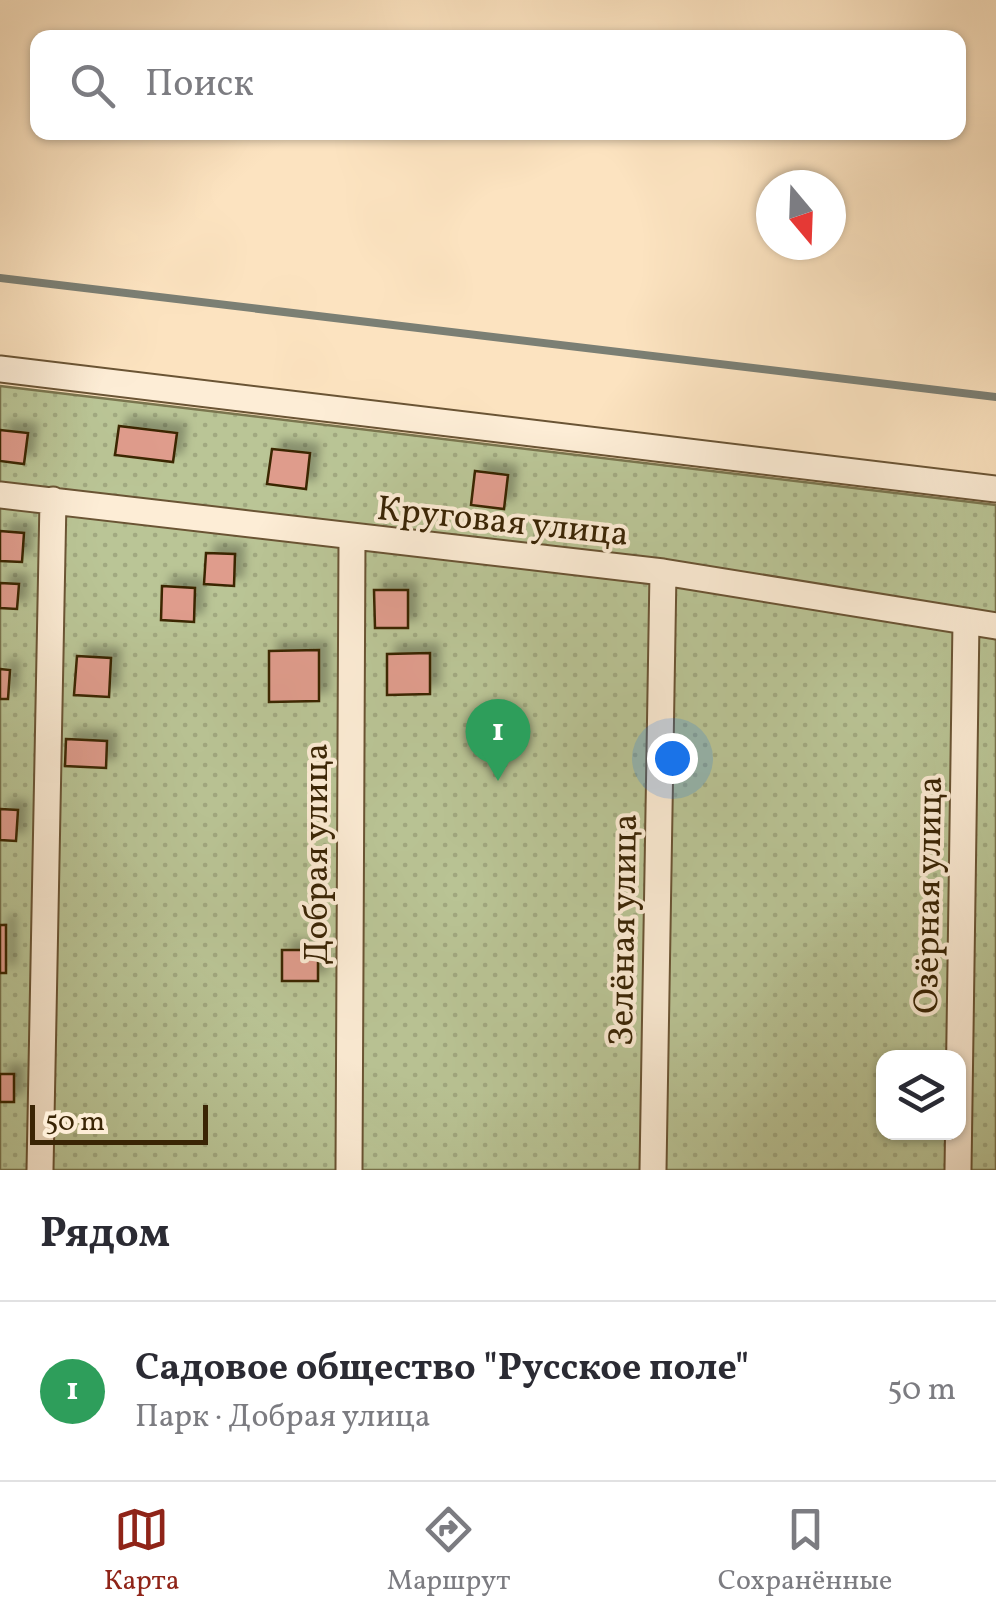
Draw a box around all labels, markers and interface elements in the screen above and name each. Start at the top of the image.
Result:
search box [30,30,966,140]
icon: search [65,58,120,113]
text: Поиск [145,59,254,112]
north arrow [756,170,846,260]
street label: Круговая улица [374,486,631,560]
pin: 1 [466,698,530,781]
your location [647,733,698,784]
street label: Добрая улица [294,743,342,965]
street label: Озёрная улица [904,776,956,1014]
street label: Зелёная улица [599,813,651,1047]
map controls [876,1050,966,1140]
button: layers [876,1050,966,1140]
scale bar [30,1100,208,1144]
text: 50 m [45,1103,105,1142]
text: Рядом [40,1206,170,1265]
text: Садовое общество "Русское поле" [135,1343,749,1396]
text: 1 [66,1369,79,1413]
text: 50 m [887,1369,956,1413]
text: Парк · Добрая улица [135,1396,431,1440]
tab: Карта [104,1502,180,1601]
tab: Маршрут [387,1502,510,1601]
tab: Сохранённые [718,1502,892,1601]

